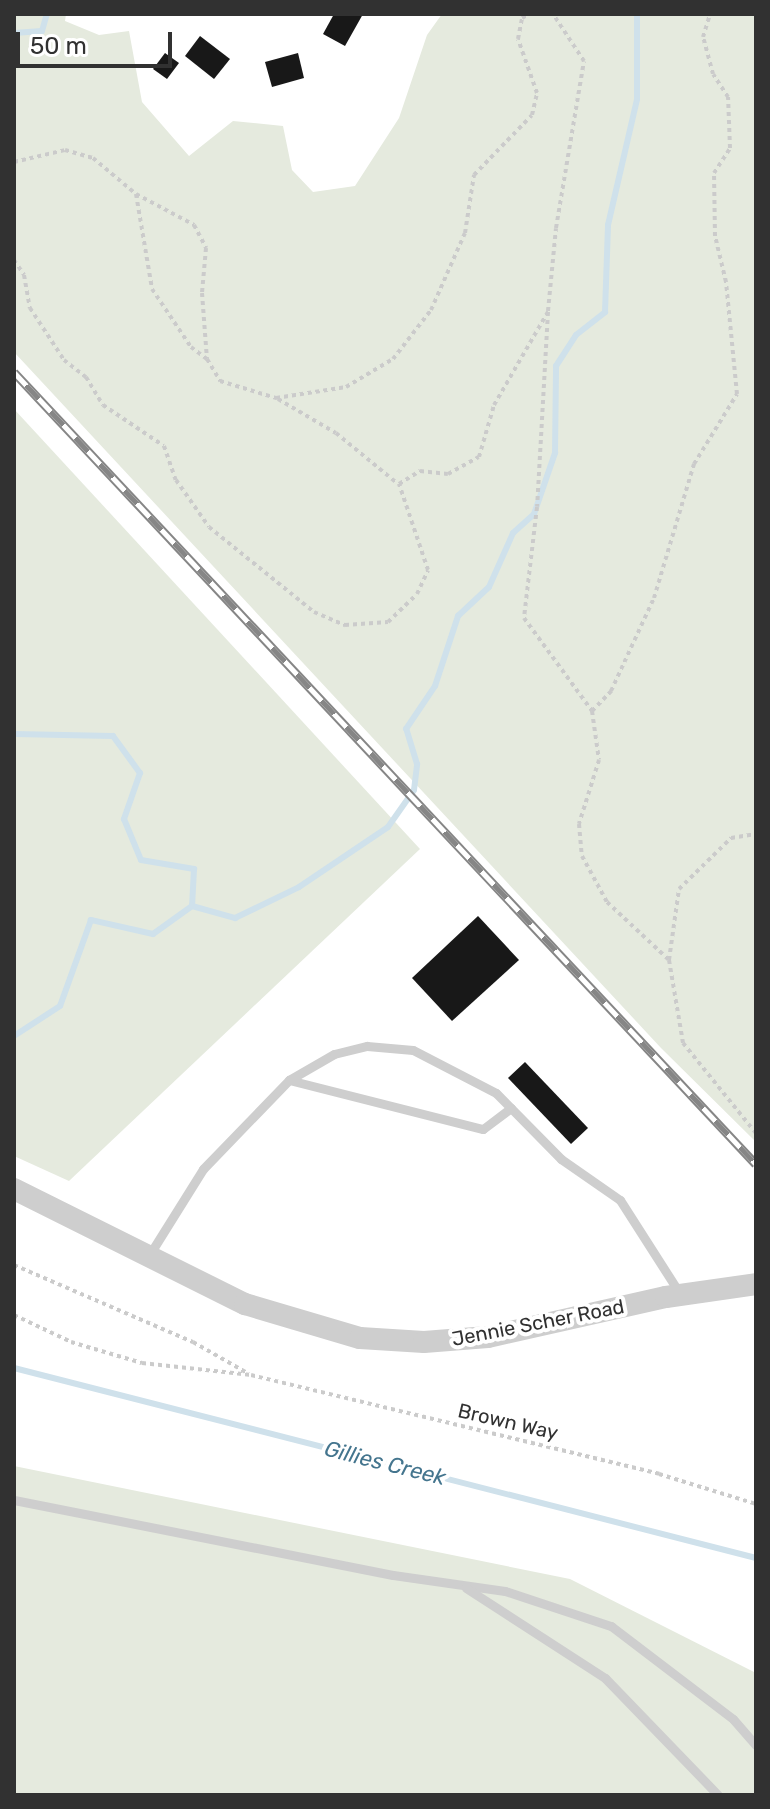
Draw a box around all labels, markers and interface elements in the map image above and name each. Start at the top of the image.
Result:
scale bar [20,16,176,66]
text: 50 m [30,32,87,60]
street label: Jennie Scher Road [449,1294,627,1352]
street label: Brown Way [455,1399,561,1445]
water label: Gillies Creek [322,1435,448,1491]

